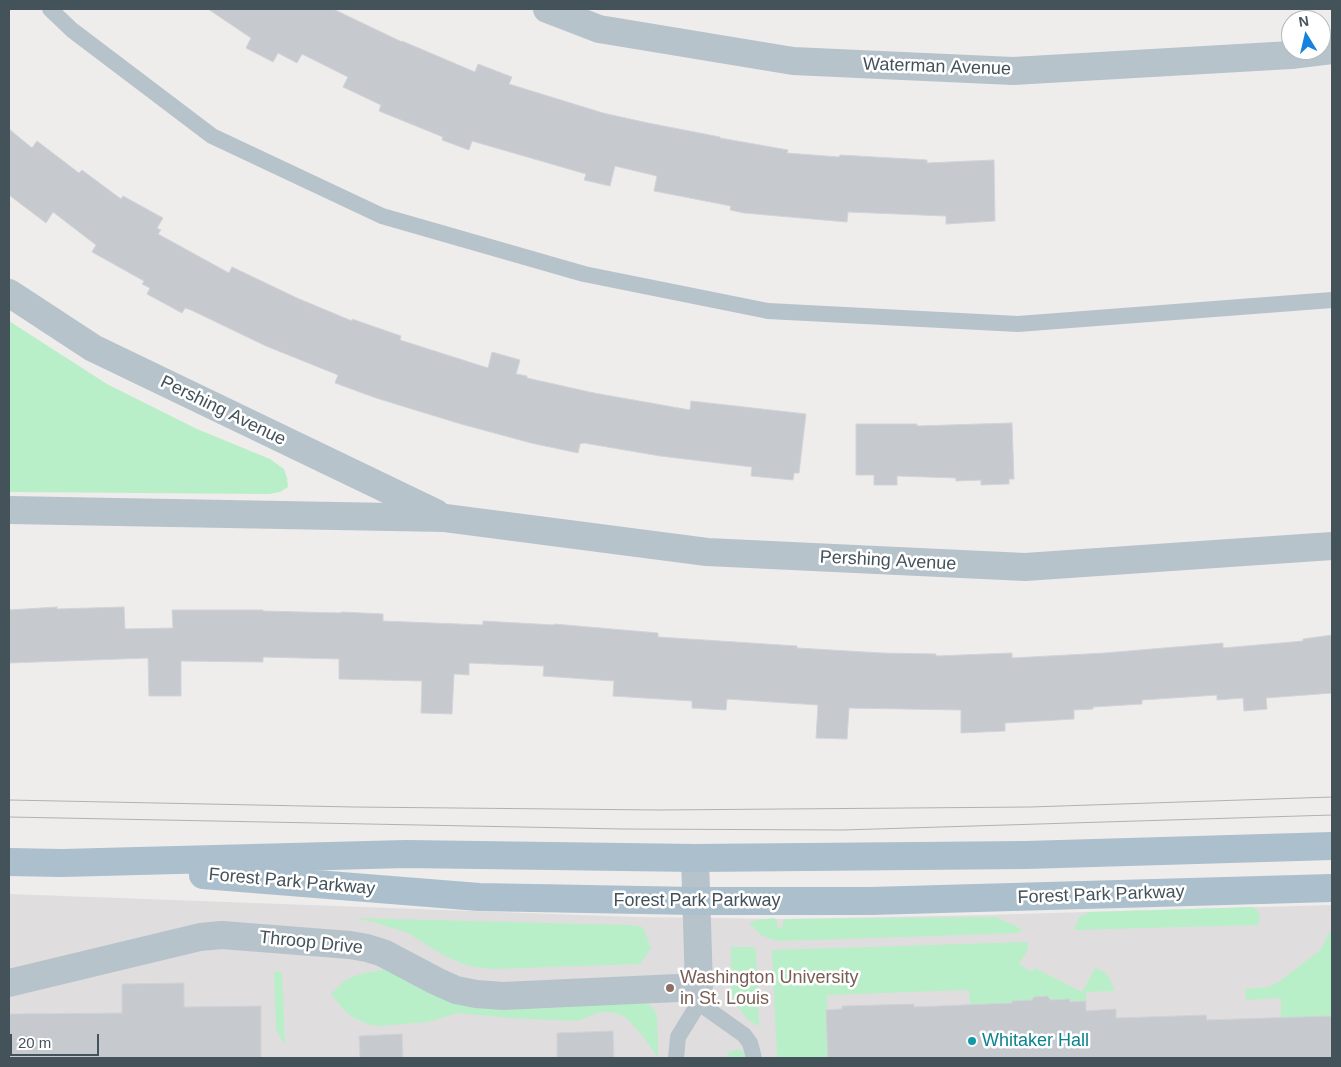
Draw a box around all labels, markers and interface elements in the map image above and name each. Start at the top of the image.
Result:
north arrow [1281,10,1331,60]
text: N [1298,12,1310,30]
street label: Waterman Avenue [863,54,1011,80]
street label: Pershing Avenue [157,371,289,451]
street label: Pershing Avenue [819,547,957,575]
street label: Forest Park Parkway [208,864,376,900]
street label: Forest Park Parkway [1017,881,1185,909]
street label: Forest Park Parkway [613,890,781,912]
street label: Throop Drive [258,927,364,959]
place label: Washington University in St. Louis [680,967,858,1010]
marker: Washington University in St. Louis [664,982,676,994]
scale bar [12,1024,101,1056]
place label: Whitaker Hall [982,1030,1089,1052]
text: 20 m [18,1034,51,1051]
marker: Whitaker Hall [966,1035,978,1047]

